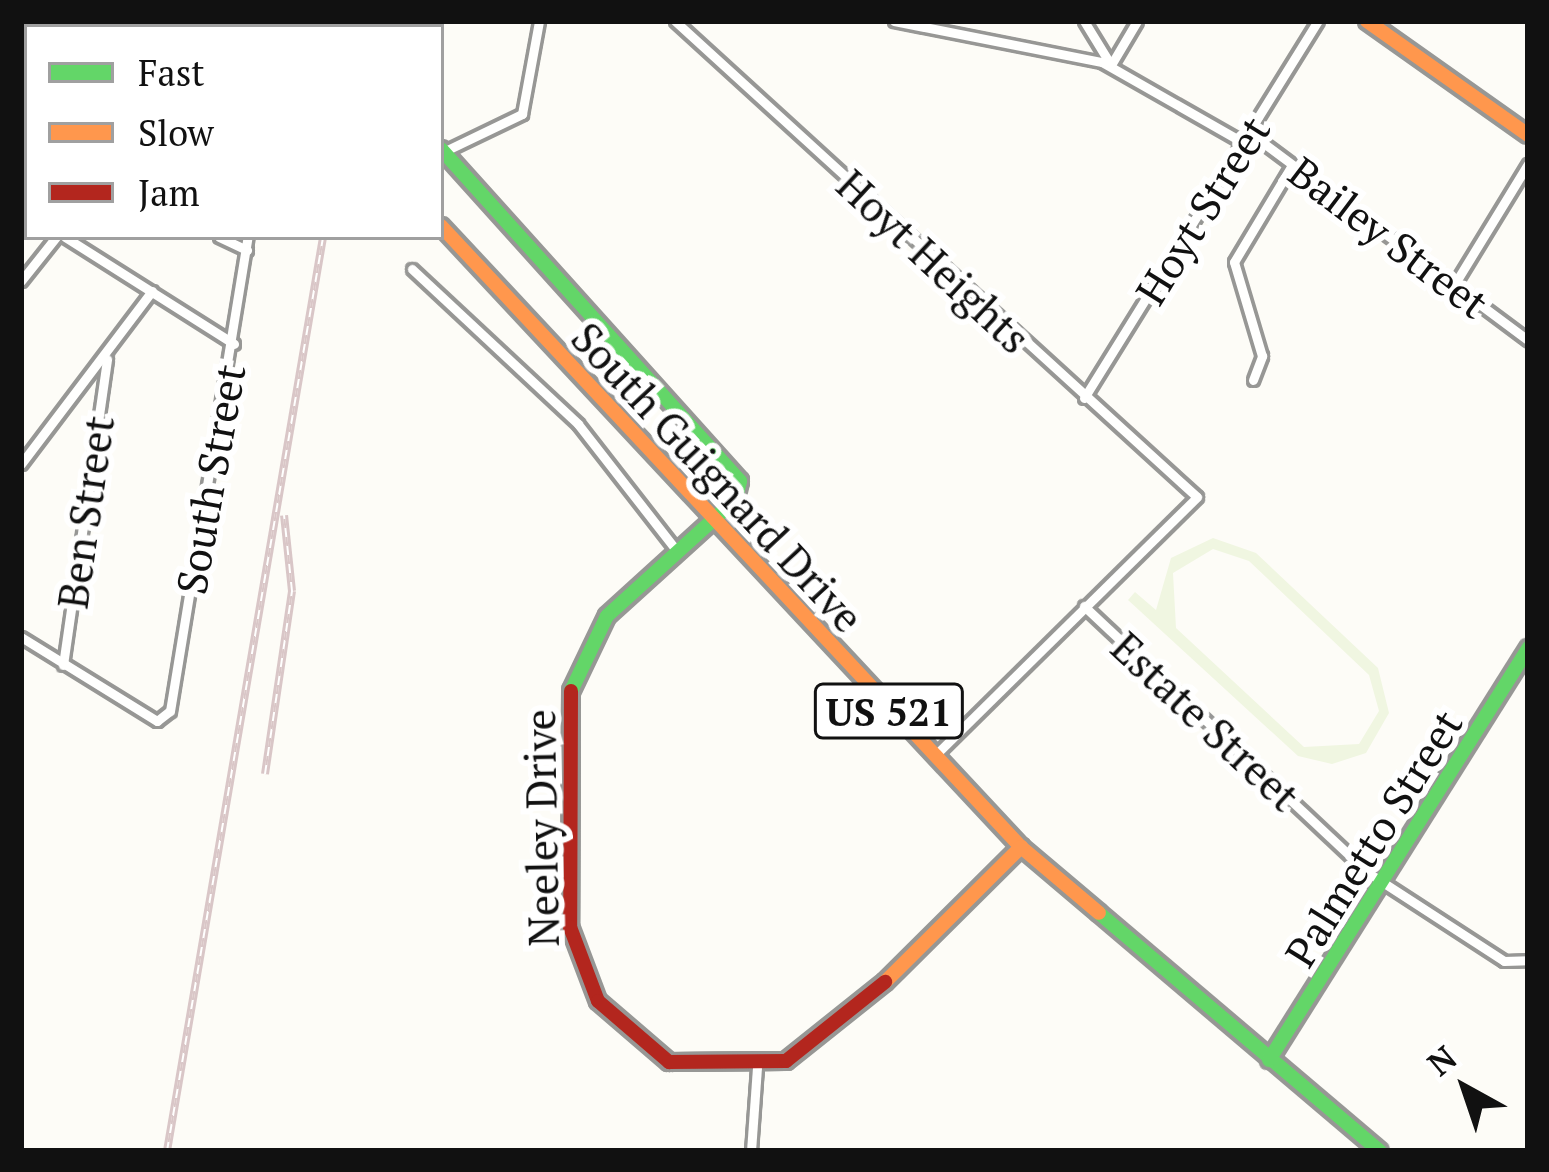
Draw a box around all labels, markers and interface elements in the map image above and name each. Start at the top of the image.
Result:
legend [24,24,444,240]
text: Fast [138,49,205,96]
street label: Hoyt Street [1124,107,1280,313]
text: Slow [138,109,214,156]
street label: Bailey Street [1280,146,1498,328]
street label: Hoyt Heights [827,159,1041,363]
text: Jam [138,169,200,216]
street label: South Guignard Drive [562,312,874,642]
street label: South Street [165,360,255,598]
street label: Ben Street [47,412,123,612]
street label: Estate Street [1102,621,1310,821]
road number: US 521 [811,678,967,744]
street label: Palmetto Street [1274,700,1472,976]
street label: Neeley Drive [514,709,568,947]
north arrow [1405,1028,1525,1148]
text: N [1418,1036,1465,1085]

